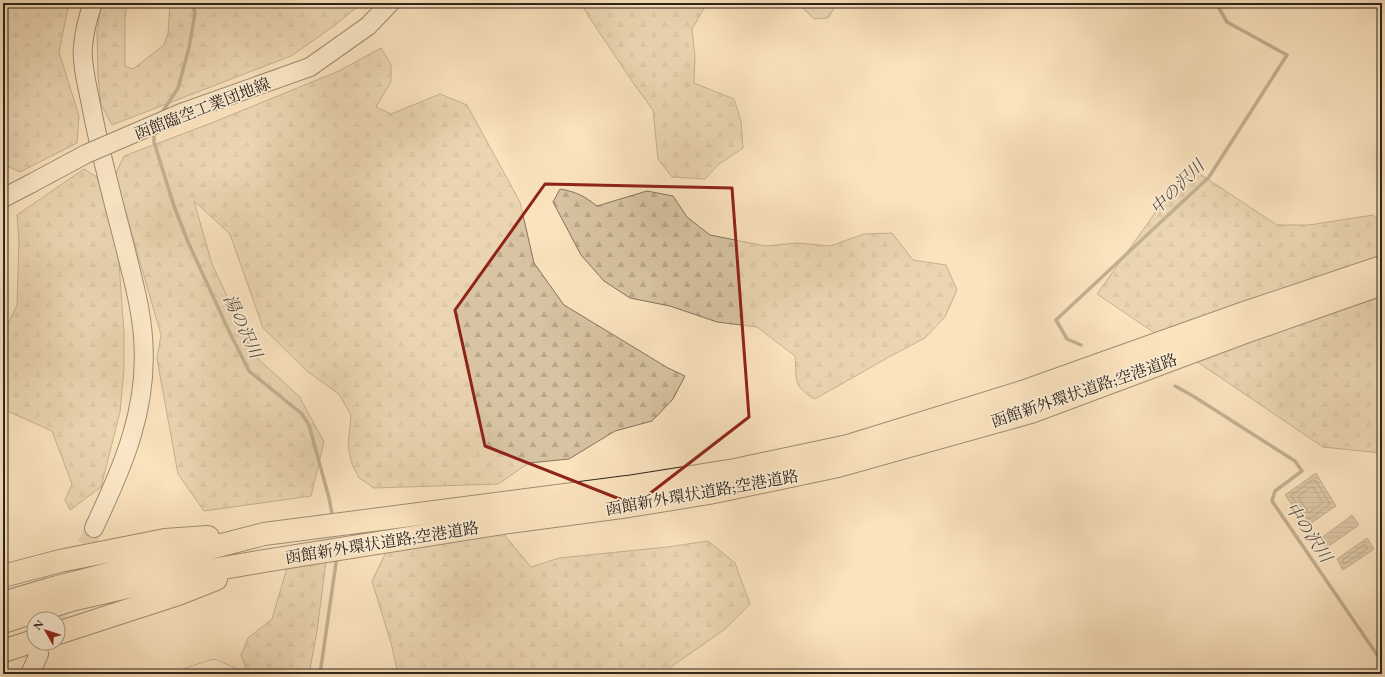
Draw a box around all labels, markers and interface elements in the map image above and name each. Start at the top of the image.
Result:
street label: 函館臨空工業団地線 [131,73,273,144]
water label: 中の沢川 [1145,154,1210,219]
water label: 湯の沢川 [219,291,268,363]
street label: 函館新外環状道路;空港道路 [988,349,1180,432]
street label: 函館新外環状道路;空港道路 [604,465,800,520]
water label: 中の沢川 [1281,498,1338,568]
street label: 函館新外環状道路;空港道路 [284,517,480,568]
north arrow [26,611,66,651]
text: N [30,617,47,633]

